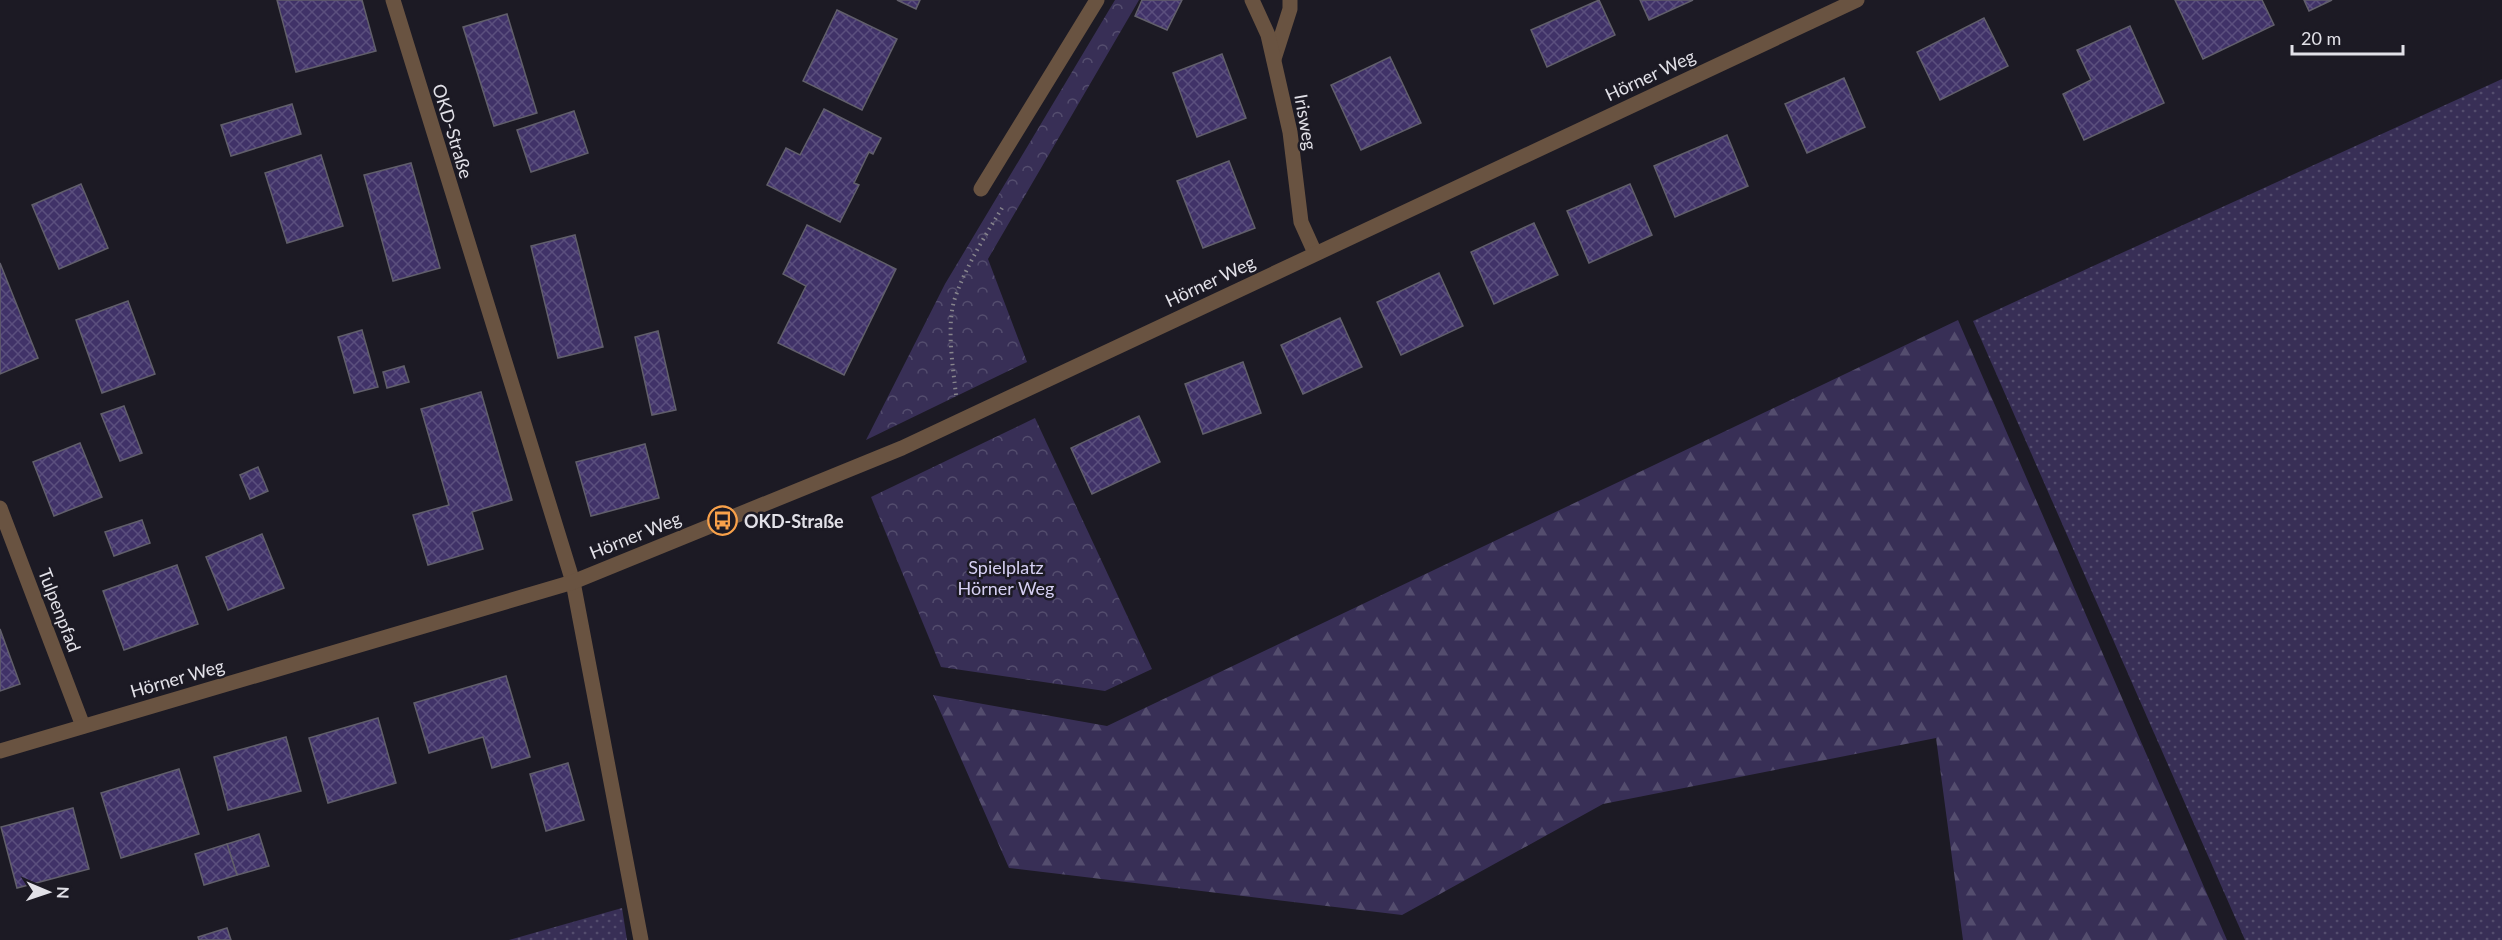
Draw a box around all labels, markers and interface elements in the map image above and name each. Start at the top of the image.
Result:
scale bar [2292,18,2403,56]
text: 20 m [2301,27,2341,49]
street label: Hörner Weg [1601,45,1699,105]
street label: OKD-Straße [428,81,478,181]
street label: Irisweg [1290,92,1322,152]
street label: Hörner Weg [1161,251,1259,311]
bus stop icon: OKD-Straße [707,505,739,537]
street label: Hörner Weg [586,507,684,563]
place label: OKD-Straße [744,510,844,532]
park label: Spielplatz Hörner Weg [958,556,1054,599]
street label: Tulpenpfad [34,565,86,655]
street label: Hörner Weg [127,654,227,702]
north arrow [18,862,78,922]
text: N [54,886,73,899]

